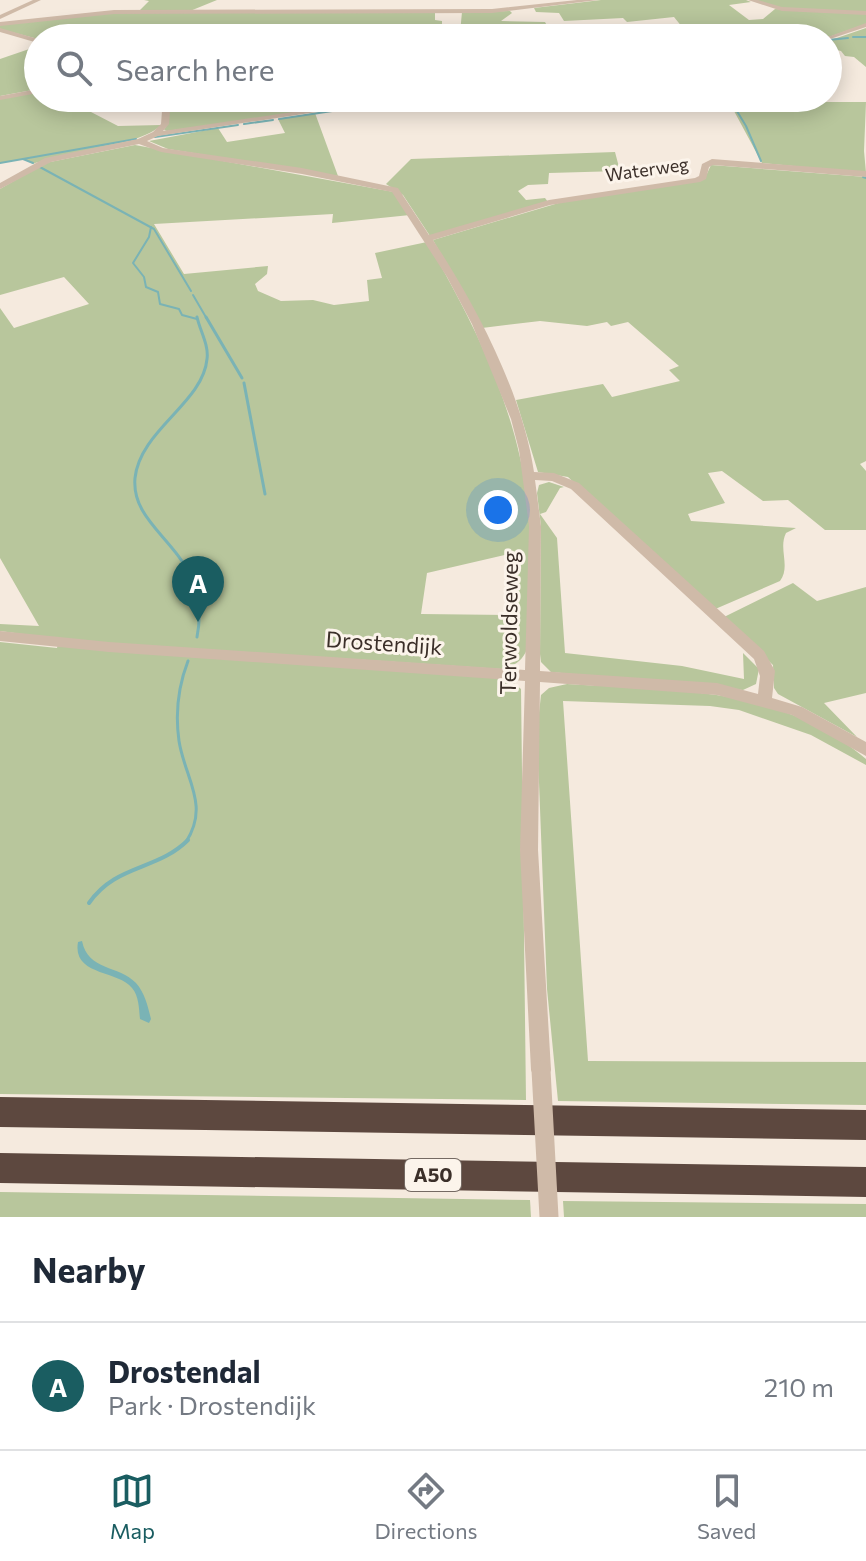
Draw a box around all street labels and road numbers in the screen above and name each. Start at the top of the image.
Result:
street label: Waterweg [604,152,690,186]
street label: Terwoldseweg [494,551,523,695]
street label: Drostendijk [325,625,443,660]
road number: A50 [405,1159,461,1191]

